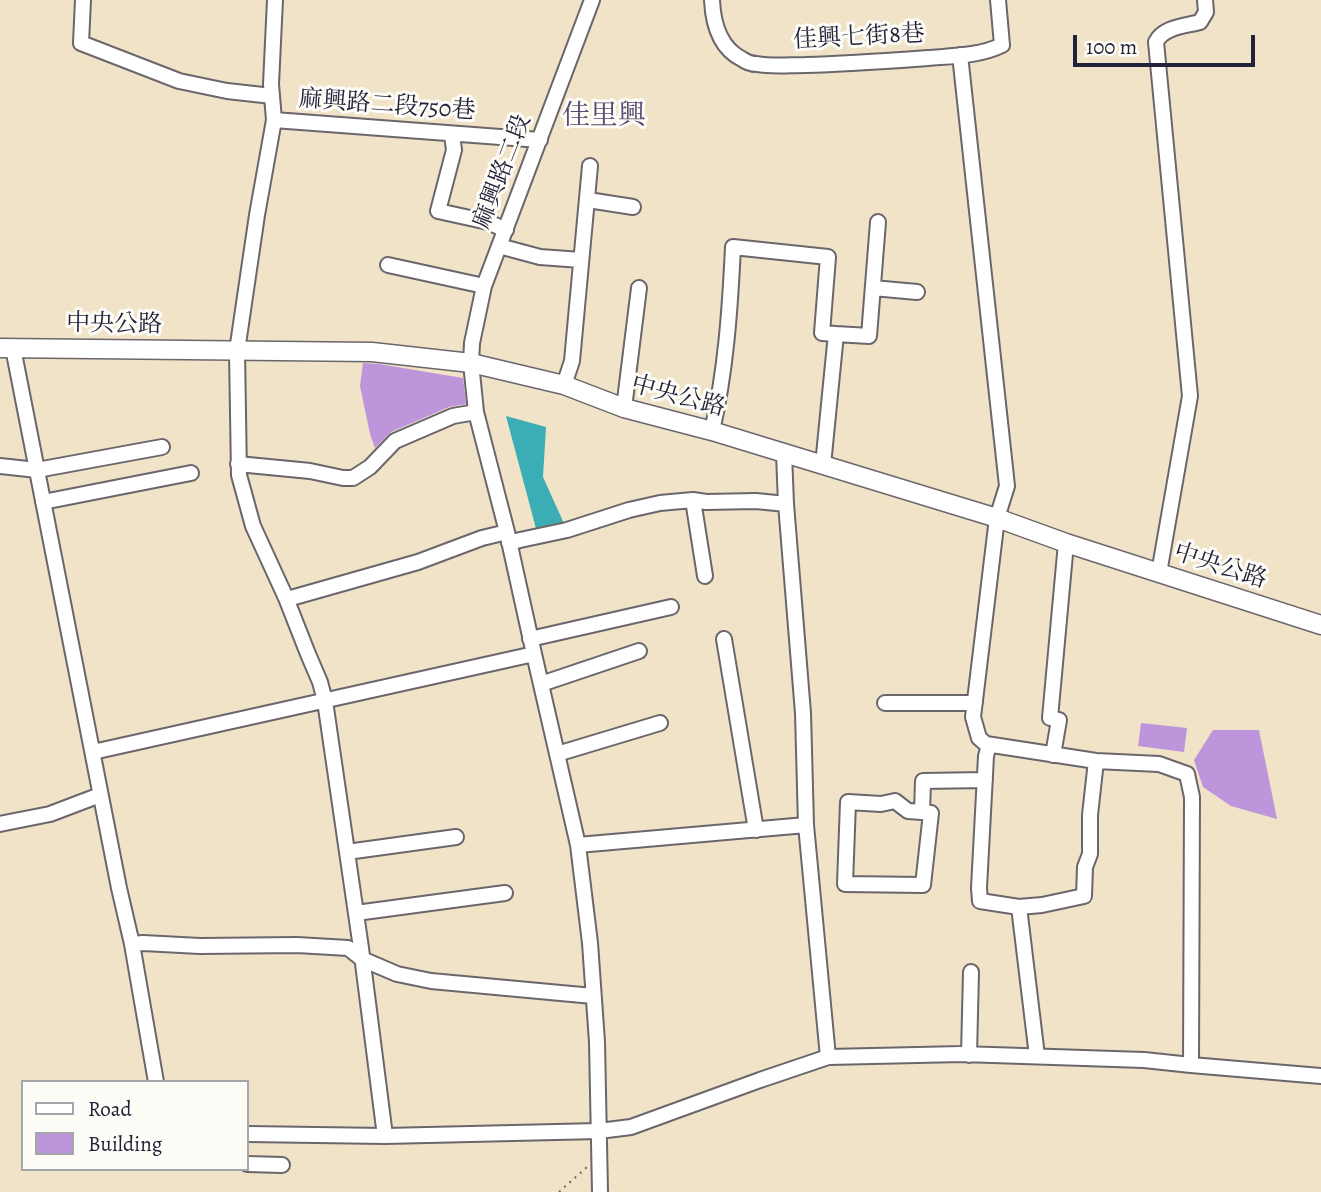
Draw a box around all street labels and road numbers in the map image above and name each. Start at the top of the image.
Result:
street label: 佳興七街8巷 [793,20,925,56]
street label: 麻興路二段750巷 [298,85,476,127]
street label: 麻興路二段 [468,111,538,233]
street label: 中央公路 [66,310,162,340]
street label: 中央公路 [628,371,728,423]
street label: 中央公路 [1170,538,1270,596]

